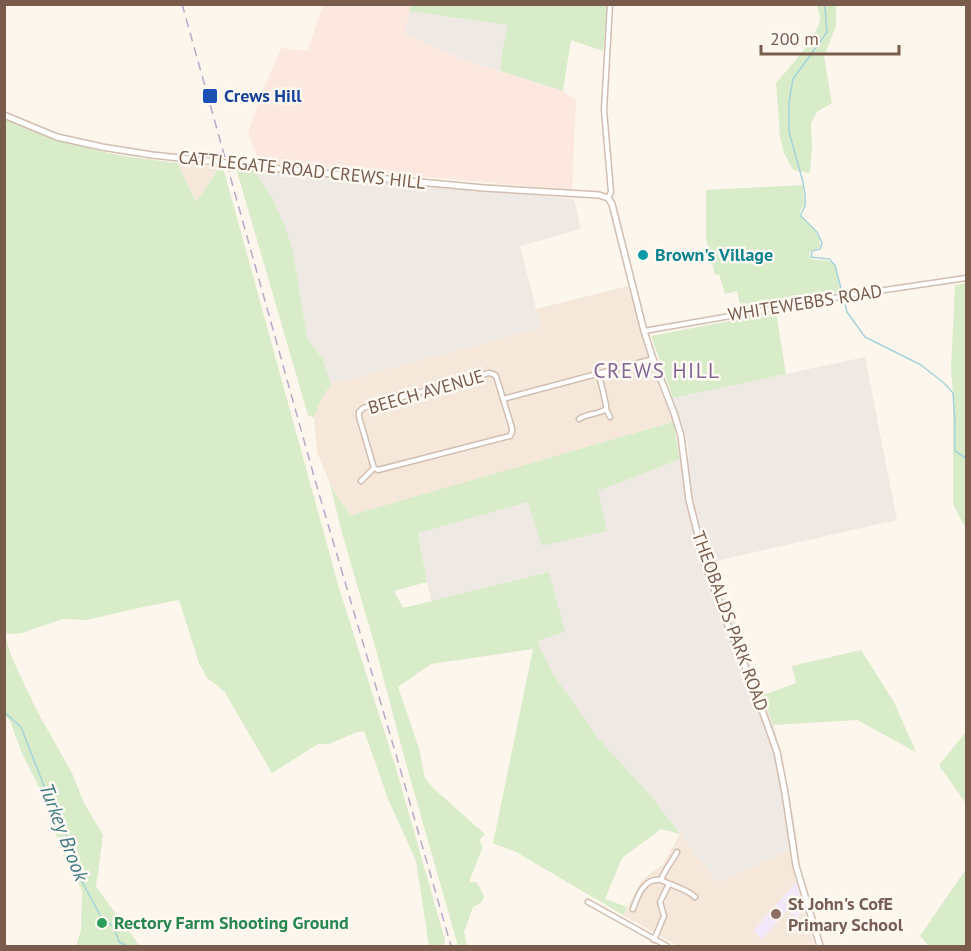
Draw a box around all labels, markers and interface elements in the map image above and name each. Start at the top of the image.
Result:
scale bar [761,18,899,56]
text: 200 m [770,27,819,50]
place label: Crews Hill [224,84,302,107]
marker: Crews Hill [201,87,219,105]
street label: CATTLEGATE ROAD CREWS HILL [178,145,427,194]
place label: Brown's Village [655,243,773,266]
marker: Brown's Village [636,248,650,262]
street label: WHITEWEBBS ROAD [726,279,884,326]
district label: CREWS HILL [594,357,720,384]
street label: BEECH AVENUE [365,364,486,419]
street label: THEOBALDS PARK ROAD [687,528,774,714]
water label: Turkey Brook [33,779,95,886]
place label: St John's CofE Primary School [788,892,904,936]
marker: St John's CofE Primary School [769,907,783,921]
place label: Rectory Farm Shooting Ground [114,911,349,934]
marker: Rectory Farm Shooting Ground [95,916,109,930]

